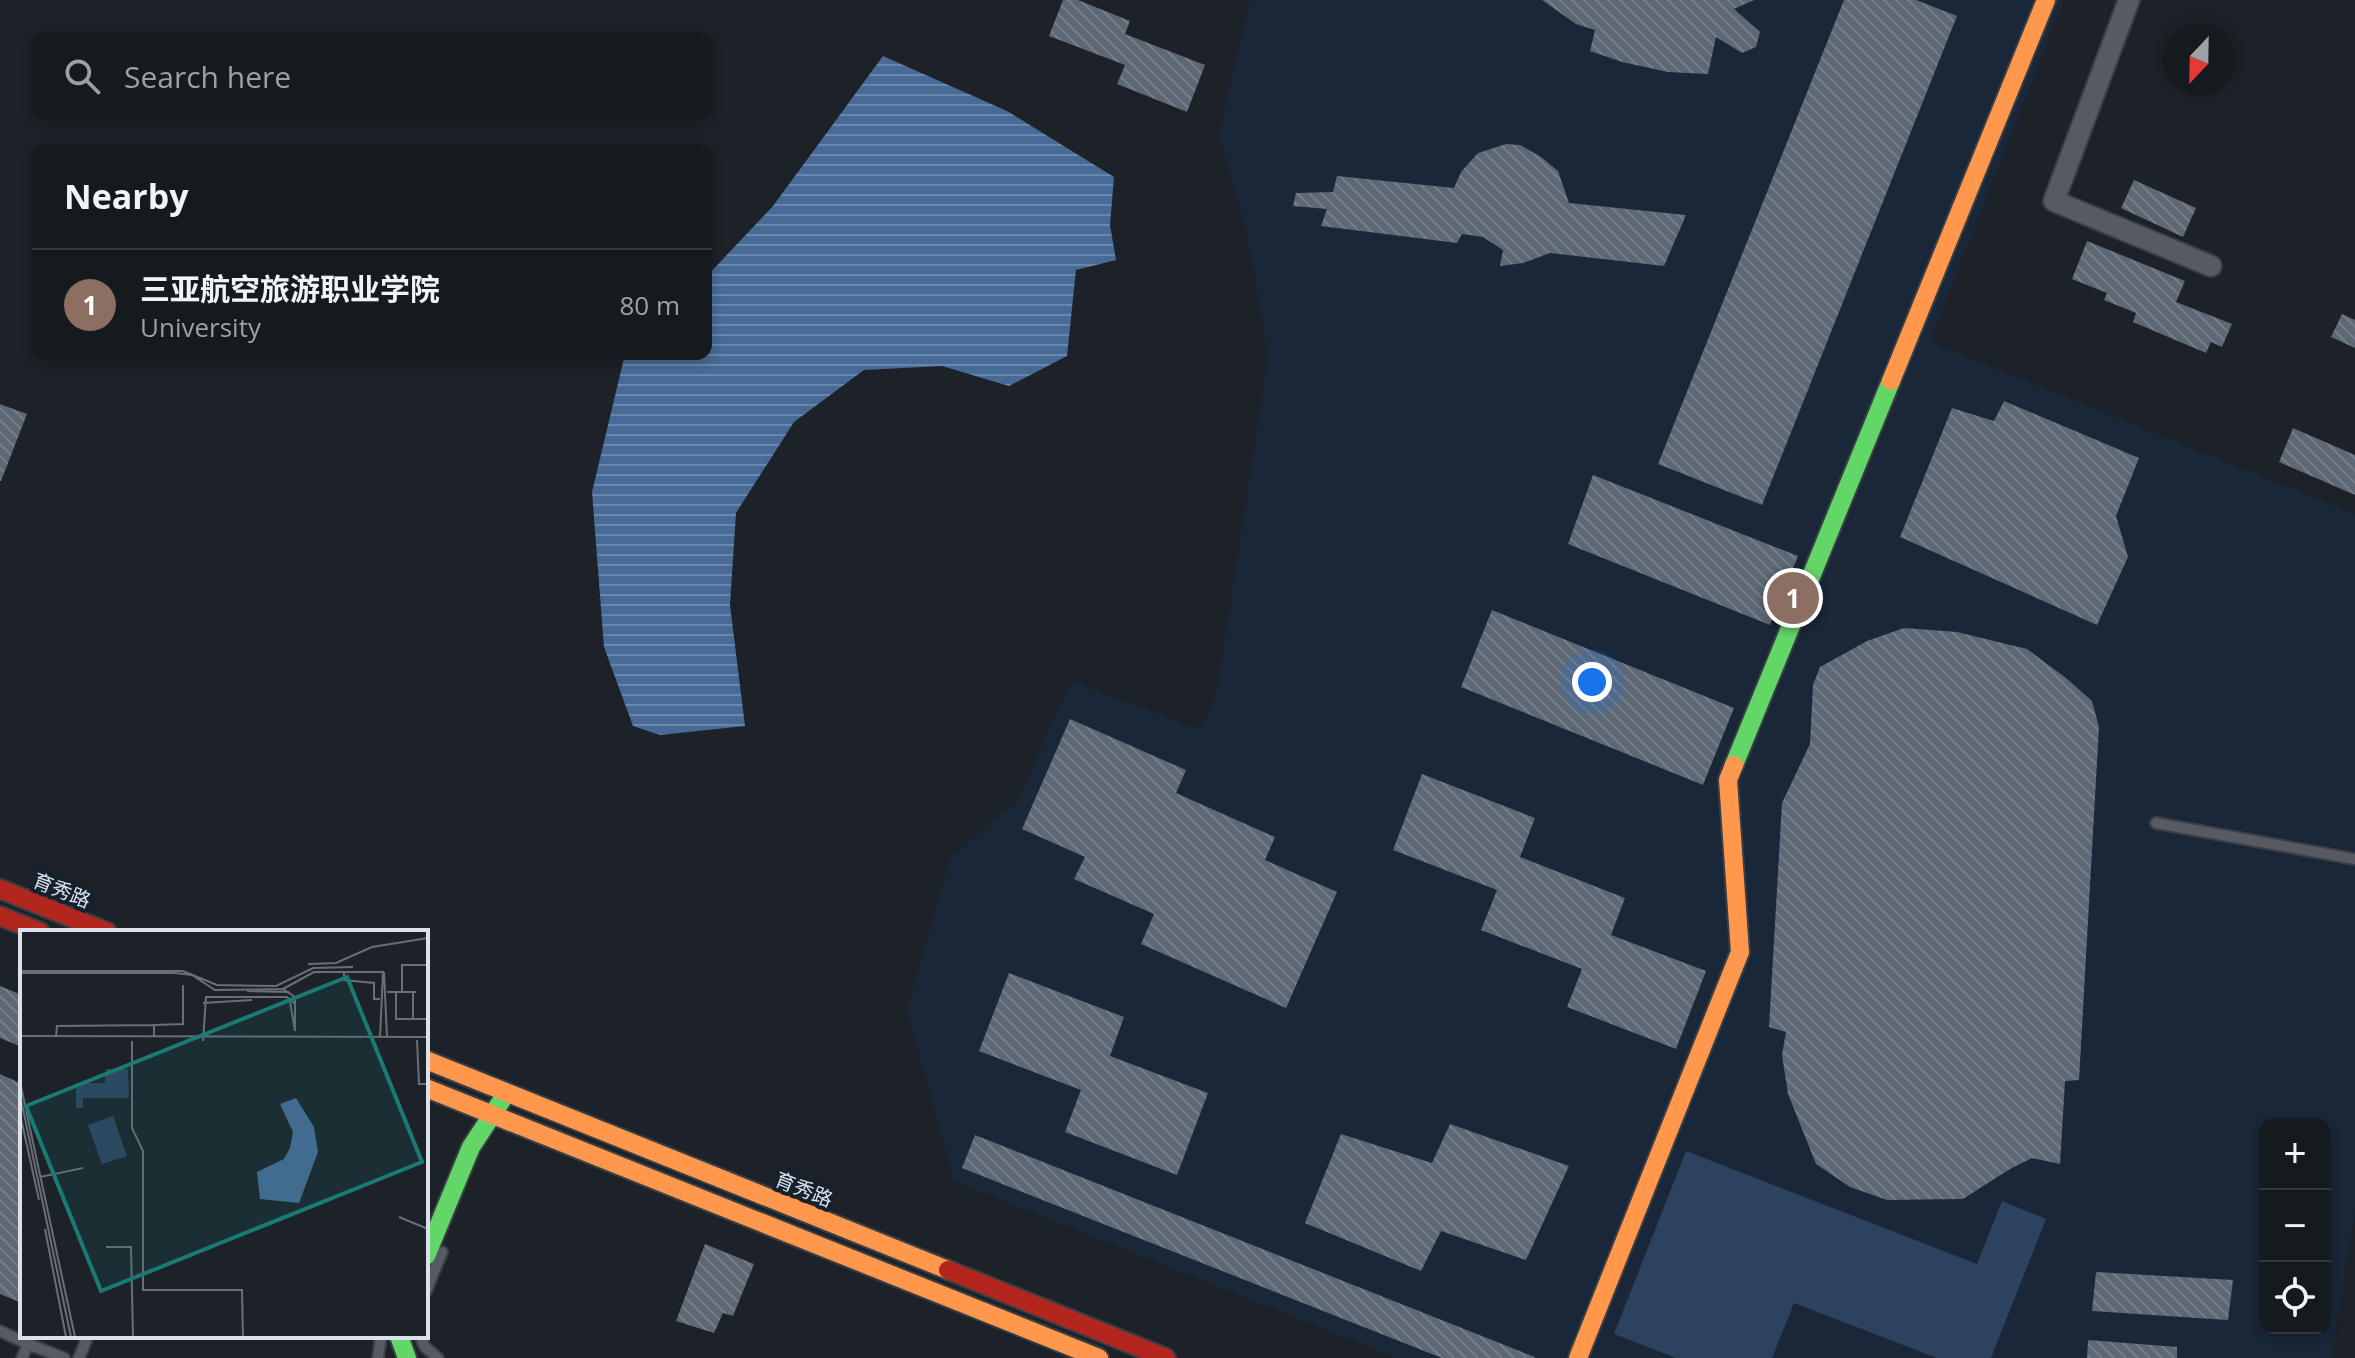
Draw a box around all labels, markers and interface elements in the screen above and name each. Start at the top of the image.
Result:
north arrow [2163,24,2235,96]
search box [32,32,712,120]
icon: search [60,54,104,98]
text: Search here [124,56,291,97]
text: Nearby [64,173,189,219]
text: 三亚航空旅游职业学院 [140,268,440,309]
text: 1 [83,287,97,323]
text: 80 m [619,287,680,323]
text: University [140,309,261,345]
pin: 1 [1767,568,1819,628]
your location [1572,662,1612,702]
street label: 育秀路 [29,866,95,914]
inset map [20,930,428,1338]
map controls [2259,1118,2331,1334]
button: + [2259,1118,2331,1190]
street label: 育秀路 [771,1165,837,1213]
button: − [2259,1190,2331,1262]
button: locate [2259,1262,2331,1334]

